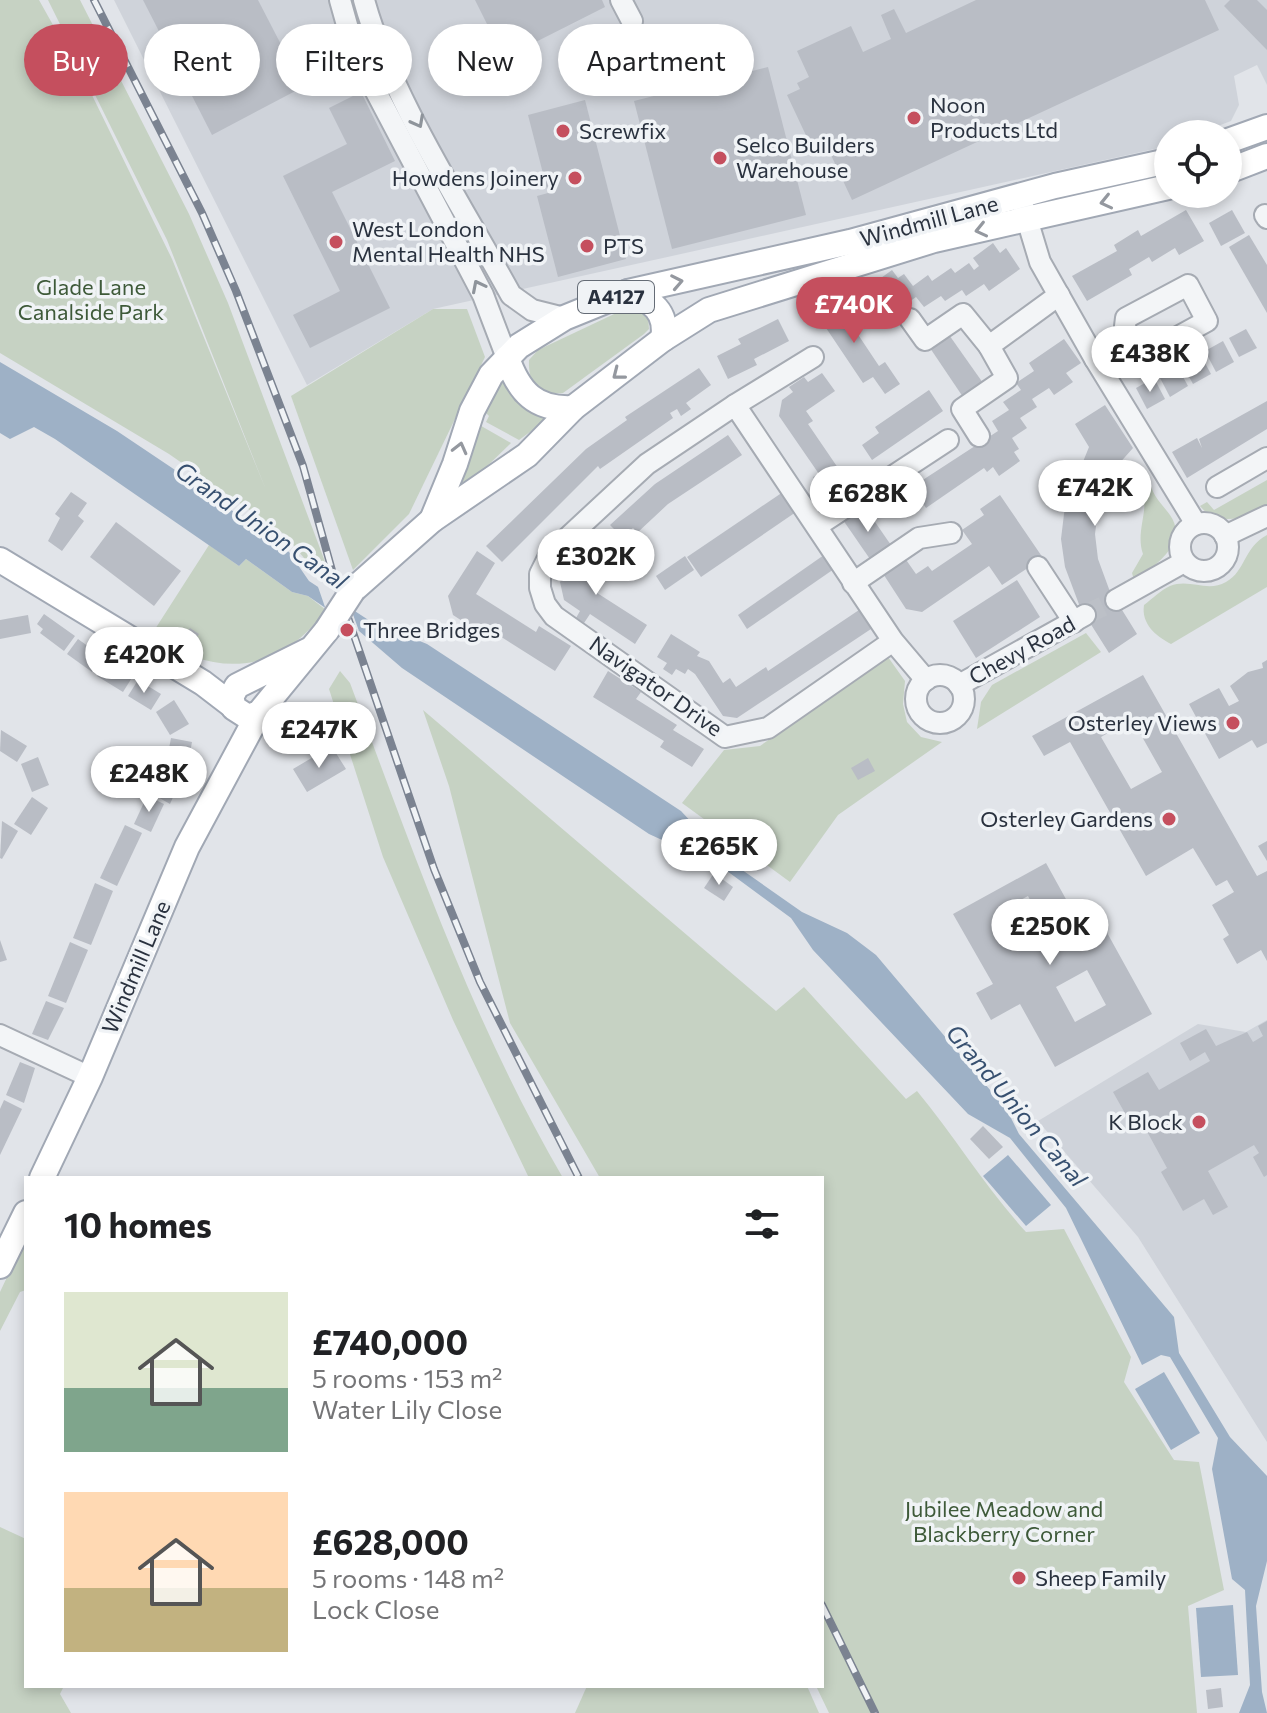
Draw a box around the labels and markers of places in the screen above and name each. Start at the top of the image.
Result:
place label: Noon Products Ltd [930,91,1058,143]
marker: Noon Products Ltd [905,109,923,127]
place label: Screwfix [579,117,666,144]
marker: Screwfix [554,122,572,140]
place label: Selco Builders Warehouse [736,131,875,183]
marker: Selco Builders Warehouse [711,149,729,167]
place label: Howdens Joinery [392,164,559,191]
marker: Howdens Joinery [566,169,584,187]
place label: West London Mental Health NHS [352,215,545,267]
place label: PTS [603,232,644,259]
marker: West London Mental Health NHS [327,233,345,251]
marker: PTS [578,237,596,255]
pin: £740K [798,277,910,345]
pin: £438K [1094,326,1206,394]
pin: £742K [1039,460,1151,528]
pin: £628K [812,466,924,534]
pin: £302K [540,529,652,597]
place label: Three Bridges [363,616,500,643]
marker: Three Bridges [338,621,356,639]
pin: £420K [88,627,200,695]
pin: £247K [263,702,375,770]
place label: Osterley Views [1068,709,1217,736]
marker: Osterley Views [1224,714,1242,732]
pin: £248K [93,746,205,814]
place label: Osterley Gardens [980,805,1153,832]
marker: Osterley Gardens [1160,810,1178,828]
pin: £265K [663,819,775,887]
pin: £250K [994,899,1106,967]
place label: K Block [1108,1108,1183,1135]
marker: K Block [1190,1113,1208,1131]
place label: Sheep Family [1035,1564,1166,1591]
marker: Sheep Family [1010,1569,1028,1587]

